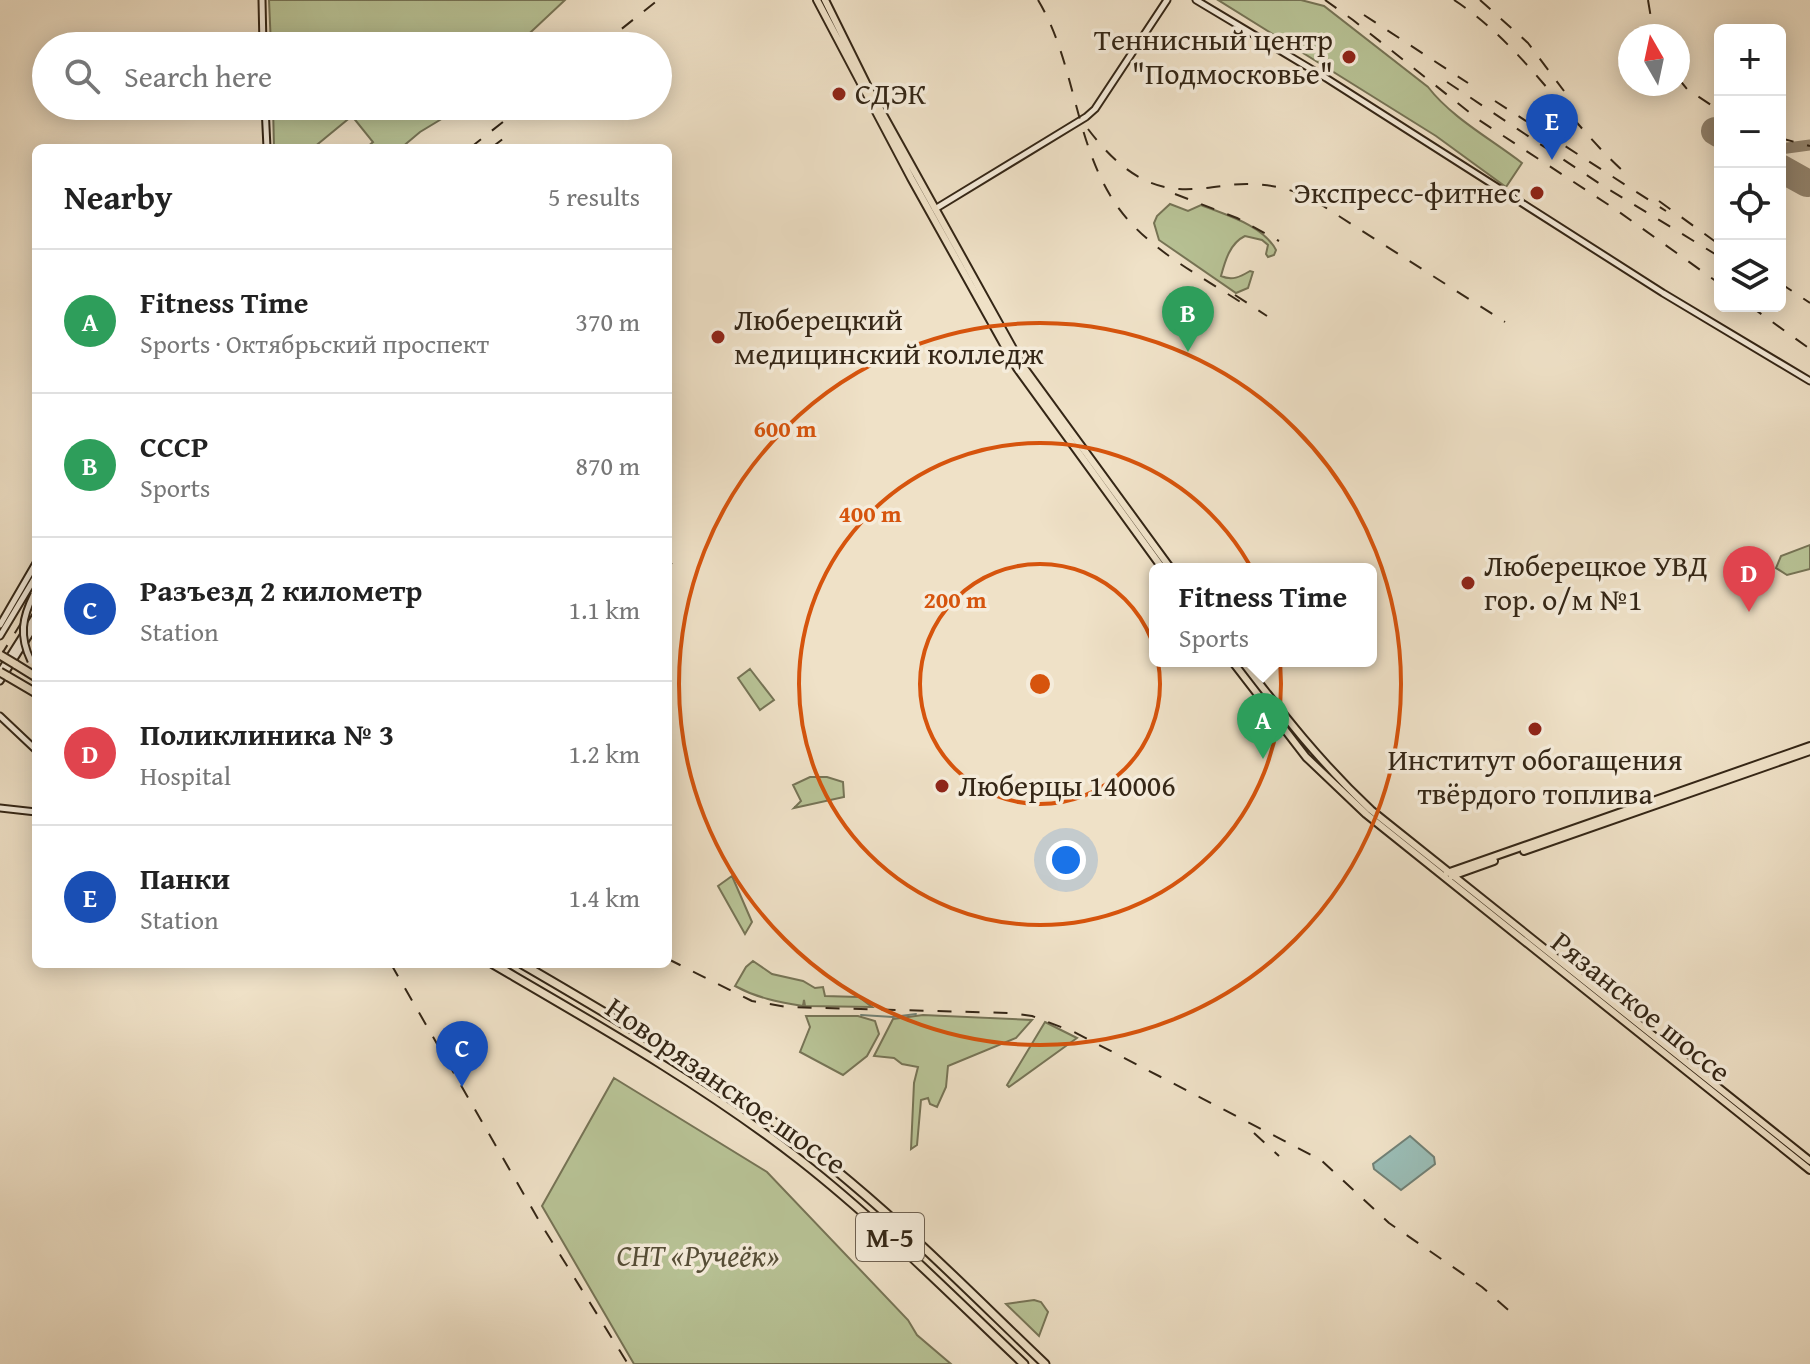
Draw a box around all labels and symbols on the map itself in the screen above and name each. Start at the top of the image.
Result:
place label: Теннисный центр "Подмосковье" [1094,17,1333,95]
north arrow [1618,24,1690,96]
marker: Теннисный центр "Подмосковье" [1340,48,1358,66]
place label: СДЭК [855,71,927,115]
marker: СДЭК [830,85,848,103]
pin: E [1526,94,1578,160]
place label: Экспресс-фитнес [1294,170,1521,214]
marker: Экспресс-фитнес [1528,184,1546,202]
pin: B [1162,286,1214,352]
place label: Люберецкий медицинский колледж [734,297,1044,375]
marker: Люберецкий медицинский колледж [709,328,727,346]
text: 600 m [753,411,817,446]
text: 400 m [838,496,902,531]
place label: Люберецкое УВД гор. о/м №1 [1484,543,1708,621]
pin: D [1723,546,1775,612]
marker: Люберецкое УВД гор. о/м №1 [1459,574,1477,592]
text: 200 m [923,582,987,617]
centre of rings [1026,670,1054,698]
pin: A [1237,693,1289,759]
marker: Институт обогащения твёрдого топлива [1526,720,1544,738]
place label: Институт обогащения твёрдого топлива [1388,737,1682,815]
place label: Люберцы 140006 [958,763,1176,807]
marker: Люберцы 140006 [933,777,951,795]
your location [1046,840,1086,880]
street label: Рязанское шоссе [1542,920,1741,1092]
street label: Новорязанское шоссе [597,985,856,1185]
pin: C [436,1021,488,1087]
road number: М-5 [856,1213,924,1261]
park label: СНТ «Ручеёк» [616,1233,780,1277]

